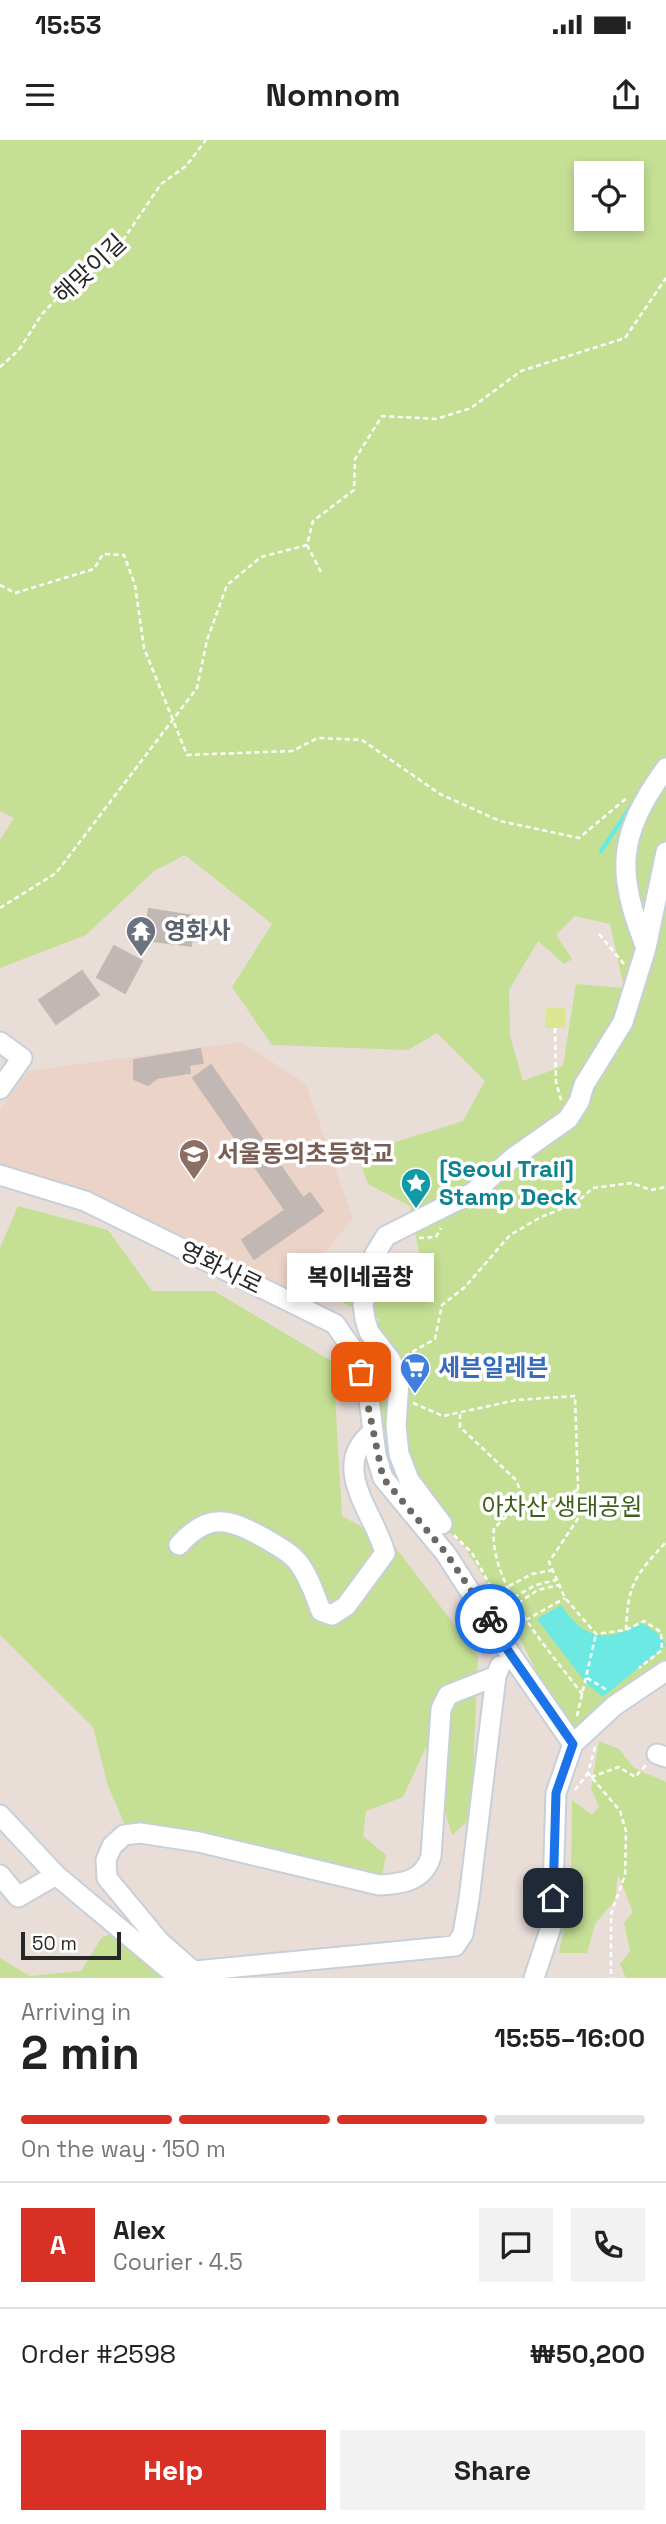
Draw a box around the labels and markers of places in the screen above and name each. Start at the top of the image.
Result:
temple icon: 영화사 [124,914,158,958]
place label: 영화사 [164,915,230,946]
school or university icon: 서울동의초등학교 [177,1137,211,1181]
place label: 서울동의초등학교 [217,1138,394,1169]
place label: [Seoul Trail] Stamp Deck [439,1153,578,1212]
place icon: [Seoul Trail] Stamp Deck [399,1166,433,1210]
callout: 복이네곱창 [288,1253,434,1302]
pin [331,1342,391,1402]
supermarket icon: 세븐일레븐 [398,1351,432,1395]
place label: 세븐일레븐 [438,1352,548,1383]
pin [523,1868,583,1928]

